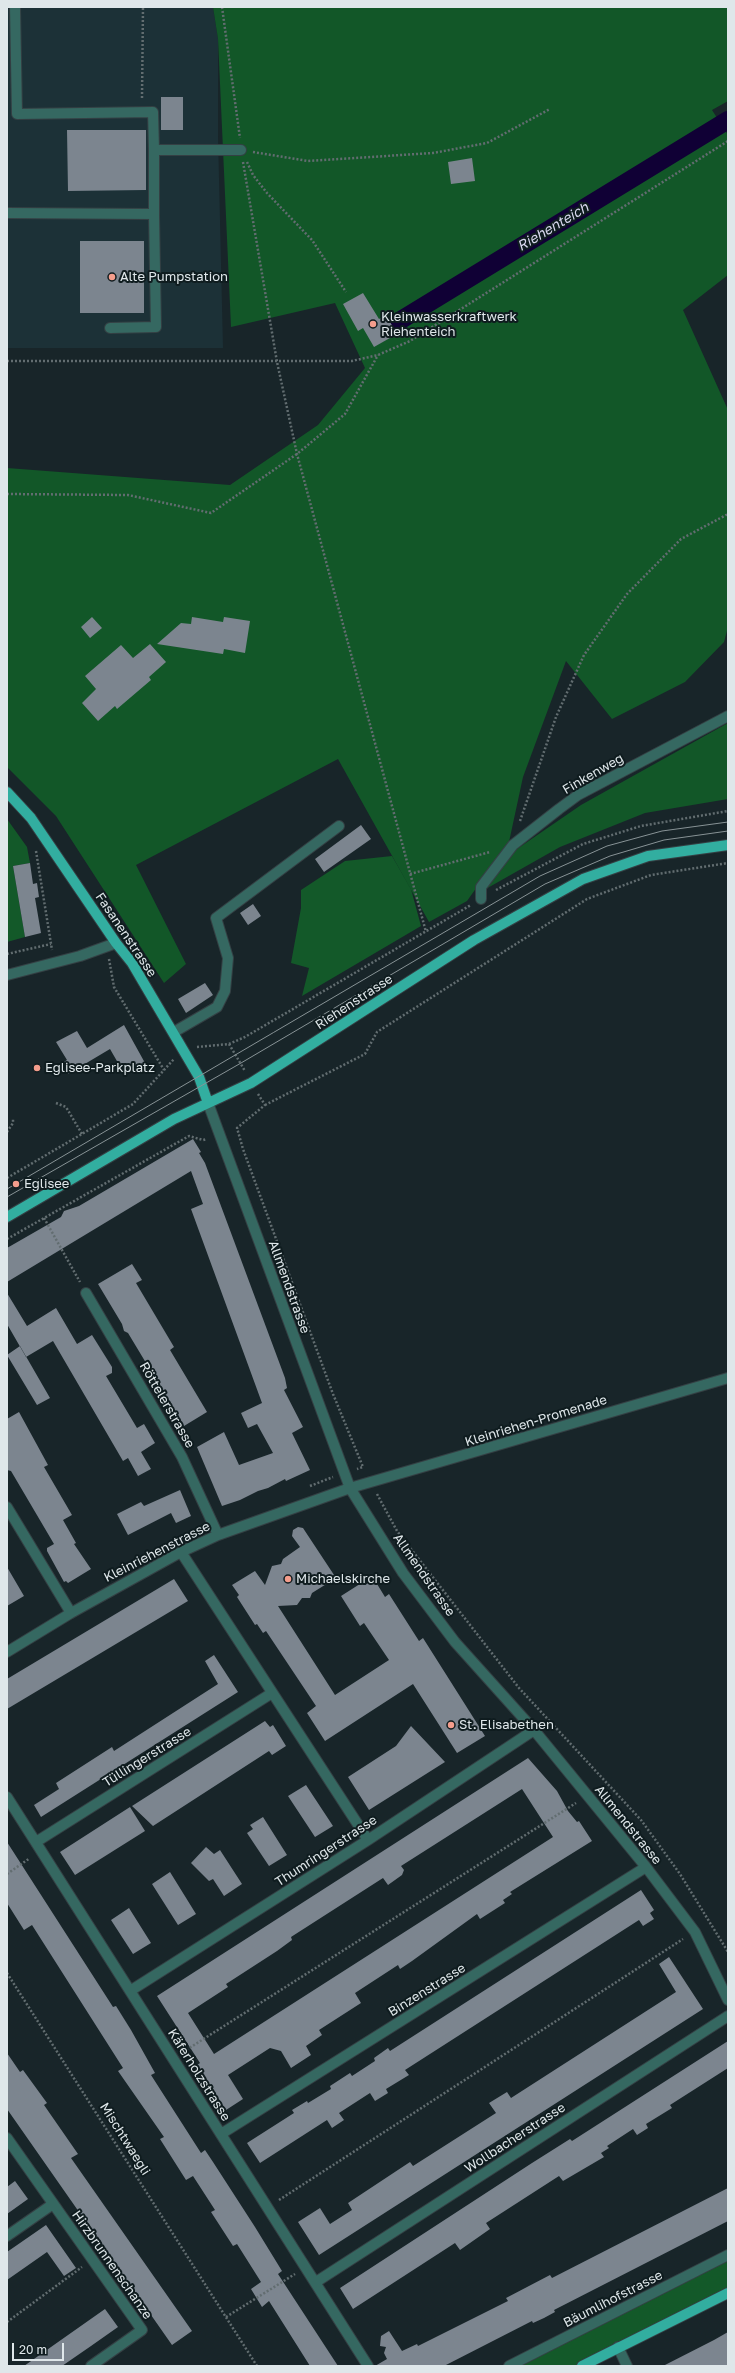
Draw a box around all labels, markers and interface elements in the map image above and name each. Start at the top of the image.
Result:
water label: Riehenteich [514,199,592,255]
place label: Alte Pumpstation [120,269,228,285]
marker: Alte Pumpstation [107,272,117,282]
place label: Kleinwasserkraftwerk Riehenteich [381,309,517,340]
marker: Kleinwasserkraftwerk Riehenteich [368,319,378,329]
street label: Finkenweg [560,750,626,798]
street label: Fasanenstrasse [92,890,160,980]
street label: Riehenstrasse [312,971,396,1033]
place label: Eglisee-Parkplatz [45,1060,155,1076]
marker: Eglisee-Parkplatz [32,1063,42,1073]
place label: Eglisee [24,1176,69,1192]
marker: Eglisee [11,1179,21,1189]
street label: Allmendstrasse [265,1239,313,1335]
street label: Röttelerstrasse [136,1359,198,1451]
street label: Kleinriehen-Promenade [463,1392,609,1450]
street label: Kleinriehenstrasse [101,1518,213,1586]
street label: Allmendstrasse [390,1531,458,1619]
place label: Michaelskirche [296,1571,390,1587]
marker: Michaelskirche [283,1574,293,1584]
place label: St. Elisabethen [459,1717,554,1733]
marker: St. Elisabethen [446,1720,456,1730]
street label: Tüllingerstrasse [100,1724,194,1790]
street label: Allmendstrasse [591,1782,665,1868]
street label: Thumringerstrasse [272,1812,380,1890]
street label: Binzenstrasse [386,1960,468,2020]
street label: Käferholzstrasse [164,2026,234,2124]
street label: Mischtwaegli [96,2100,154,2178]
street label: Wollbacherstrasse [462,2100,568,2176]
street label: Hirzbrunnenschanze [69,2208,155,2322]
street label: Bäumlihofstrasse [561,2267,665,2331]
scale bar [14,2335,66,2361]
text: 20 m [19,2342,47,2357]

